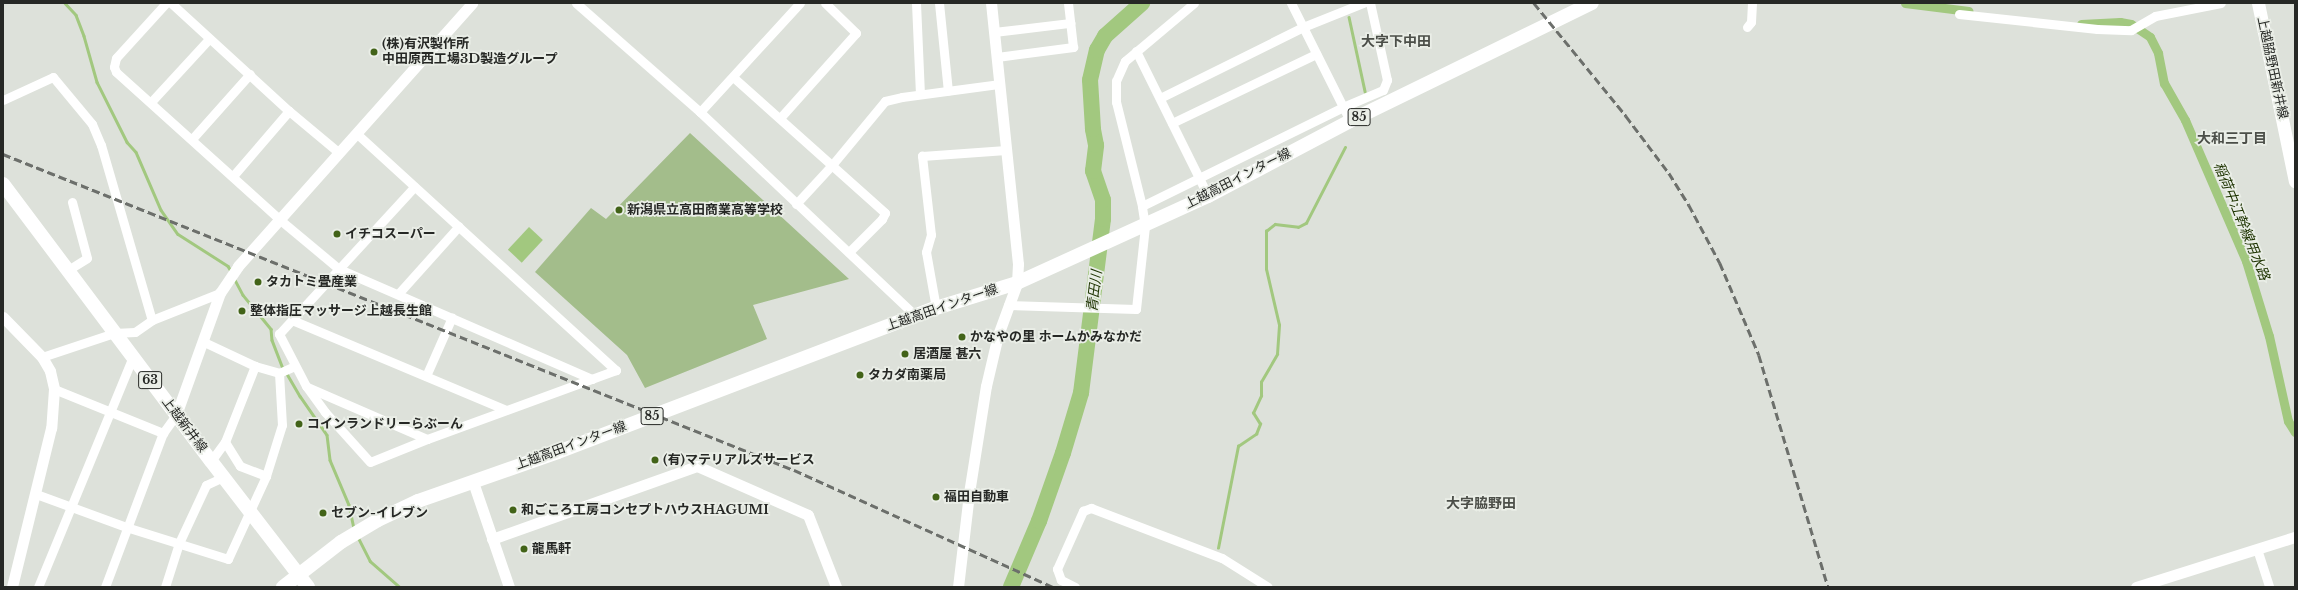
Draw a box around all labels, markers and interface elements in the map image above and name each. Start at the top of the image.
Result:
street label: 上越脇野田新井線 [2254,16,2290,120]
district label: 大字下中田 [1361,33,1431,49]
place label: (株)有沢製作所 中田原西工場3D製造グループ [382,37,558,68]
marker: (株)有沢製作所 中田原西工場3D製造グループ [369,47,379,57]
road number: 85 [1347,107,1371,127]
district label: 大和三丁目 [2197,130,2267,146]
street label: 上越高田インター線 [1182,145,1294,213]
water label: 稲荷中江幹線用水路 [2211,159,2273,283]
place label: 新潟県立高田商業高等学校 [627,202,783,218]
marker: 新潟県立高田商業高等学校 [614,205,624,215]
place label: イチコスーパー [345,226,436,242]
marker: イチコスーパー [332,229,342,239]
water label: 青田川 [1083,269,1105,313]
place label: タカトミ畳産業 [266,274,357,290]
marker: タカトミ畳産業 [253,277,263,287]
street label: 上越高田インター線 [884,282,1000,334]
place label: 整体指圧マッサージ上越長生館 [250,303,432,319]
marker: 整体指圧マッサージ上越長生館 [237,306,247,316]
place label: かなやの里 ホームかみなかだ [970,329,1142,345]
marker: かなやの里 ホームかみなかだ [957,332,967,342]
place label: 居酒屋 甚六 [913,346,981,362]
marker: 居酒屋 甚六 [900,349,910,359]
place label: タカダ南薬局 [868,367,946,383]
road number: 63 [138,370,162,390]
marker: タカダ南薬局 [855,370,865,380]
street label: 上越新井線 [158,394,210,456]
road number: 85 [640,406,664,426]
place label: コインランドリーらぶーん [307,416,463,432]
marker: コインランドリーらぶーん [294,419,304,429]
street label: 上越高田インター線 [513,419,629,473]
place label: (有)マテリアルズサービス [663,452,815,468]
marker: (有)マテリアルズサービス [650,455,660,465]
place label: 福田自動車 [944,489,1009,505]
marker: 福田自動車 [931,492,941,502]
district label: 大字脇野田 [1446,495,1516,511]
place label: 和ごころ工房コンセプトハウスHAGUMI [521,502,769,518]
place label: セブン-イレブン [331,505,428,521]
marker: 和ごころ工房コンセプトハウスHAGUMI [508,505,518,515]
marker: セブン-イレブン [318,508,328,518]
place label: 龍馬軒 [532,541,571,557]
marker: 龍馬軒 [519,544,529,554]

